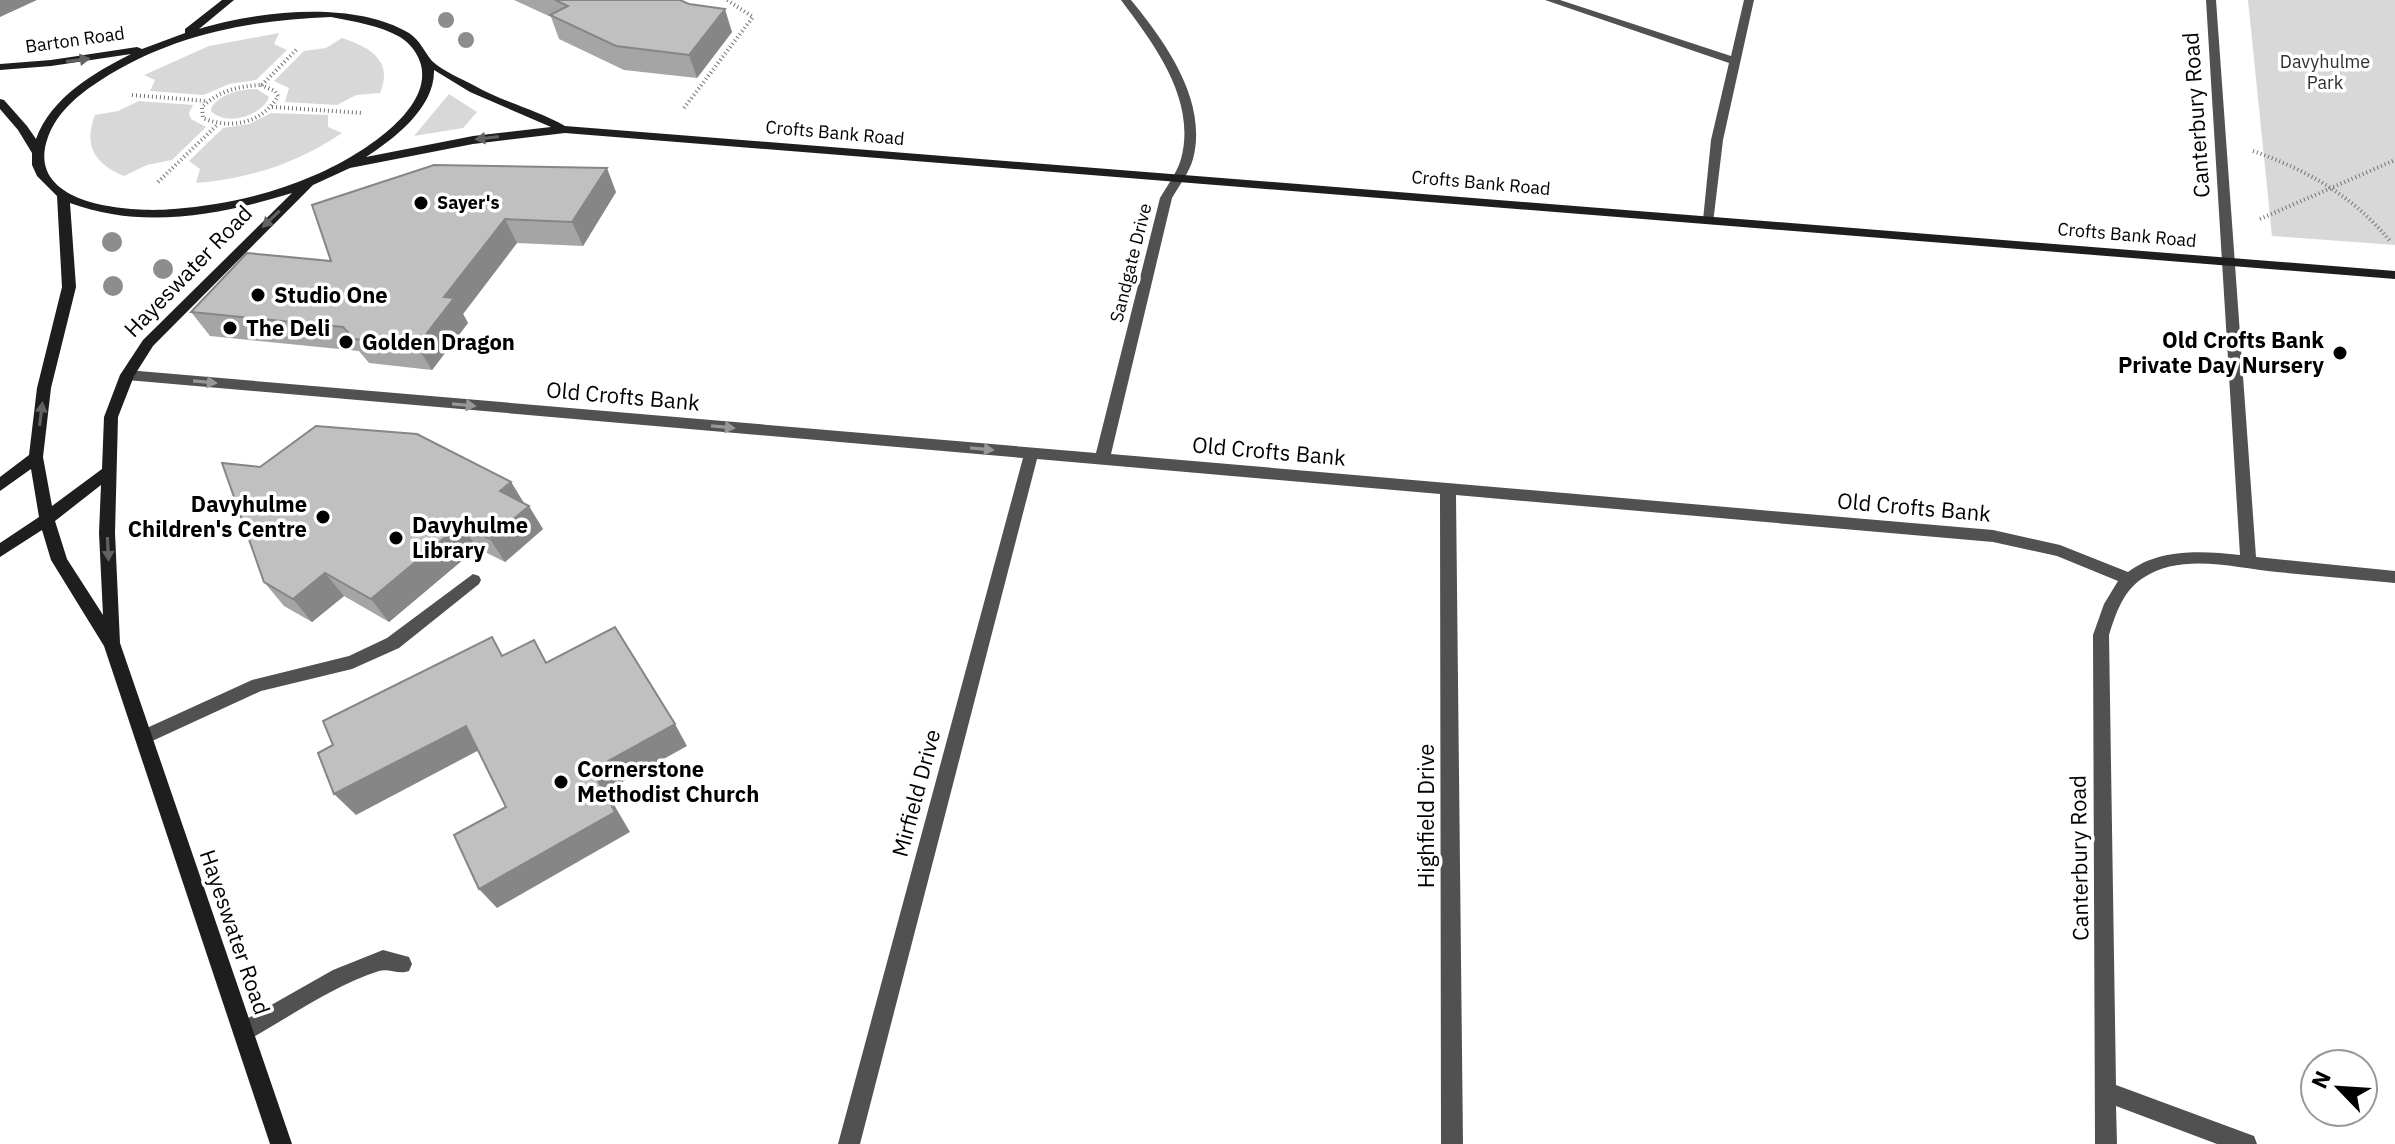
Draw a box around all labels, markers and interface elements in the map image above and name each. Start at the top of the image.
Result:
street label: Barton Road [24,21,126,58]
street label: Canterbury Road [2175,31,2216,199]
park label: Davyhulme Park [2280,50,2370,94]
one-way arrow [65,53,90,66]
street label: Crofts Bank Road [765,115,906,150]
one-way arrow [474,132,499,145]
street label: Crofts Bank Road [1411,165,1552,200]
place label: Sayer's [437,191,500,214]
marker: Sayer's [412,194,430,212]
street label: Hayeswater Road [117,198,258,343]
street label: Sandgate Drive [1105,201,1156,325]
one-way arrow [262,210,281,228]
street label: Crofts Bank Road [2057,217,2198,252]
place label: Studio One [274,280,388,309]
marker: Studio One [249,286,267,304]
place label: The Deli [246,313,330,342]
marker: The Deli [221,319,239,337]
place label: Old Crofts Bank Private Day Nursery [2118,325,2324,379]
place label: Golden Dragon [362,327,515,356]
marker: Golden Dragon [337,333,355,351]
marker: Old Crofts Bank Private Day Nursery [2331,344,2349,362]
street label: Old Crofts Bank [545,374,702,417]
one-way arrow [193,376,218,389]
one-way arrow [452,398,477,411]
one-way arrow [35,402,48,427]
one-way arrow [711,421,736,434]
street label: Old Crofts Bank [1191,429,1348,472]
one-way arrow [970,443,995,456]
street label: Old Crofts Bank [1836,485,1993,528]
place label: Davyhulme Children's Centre [128,489,307,543]
marker: Davyhulme Children's Centre [314,508,332,526]
place label: Davyhulme Library [412,510,528,564]
marker: Davyhulme Library [387,529,405,547]
one-way arrow [101,537,114,562]
street label: Mirfield Drive [885,726,946,860]
street label: Highfield Drive [1411,744,1440,888]
place label: Cornerstone Methodist Church [577,754,759,808]
marker: Cornerstone Methodist Church [552,773,570,791]
street label: Canterbury Road [2063,775,2094,941]
street label: Hayeswater Road [194,845,277,1018]
north arrow [2299,1048,2379,1128]
text: N [2304,1066,2337,1093]

